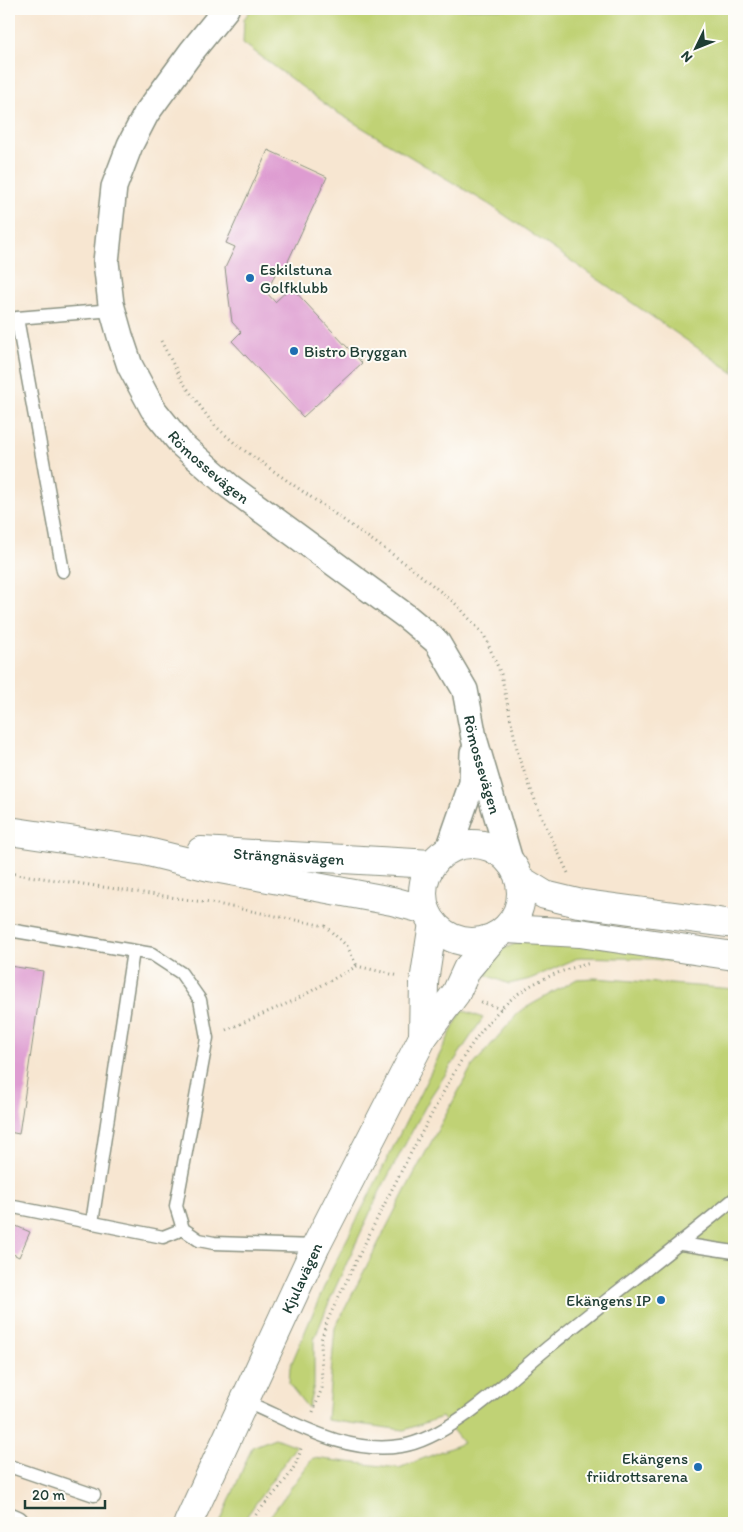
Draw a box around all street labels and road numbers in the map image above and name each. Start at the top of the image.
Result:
street label: Römossevägen [164,426,253,507]
street label: Römossevägen [460,713,505,816]
street label: Strängnäsvägen [233,843,345,869]
street label: Kjulavägen [277,1239,326,1316]

